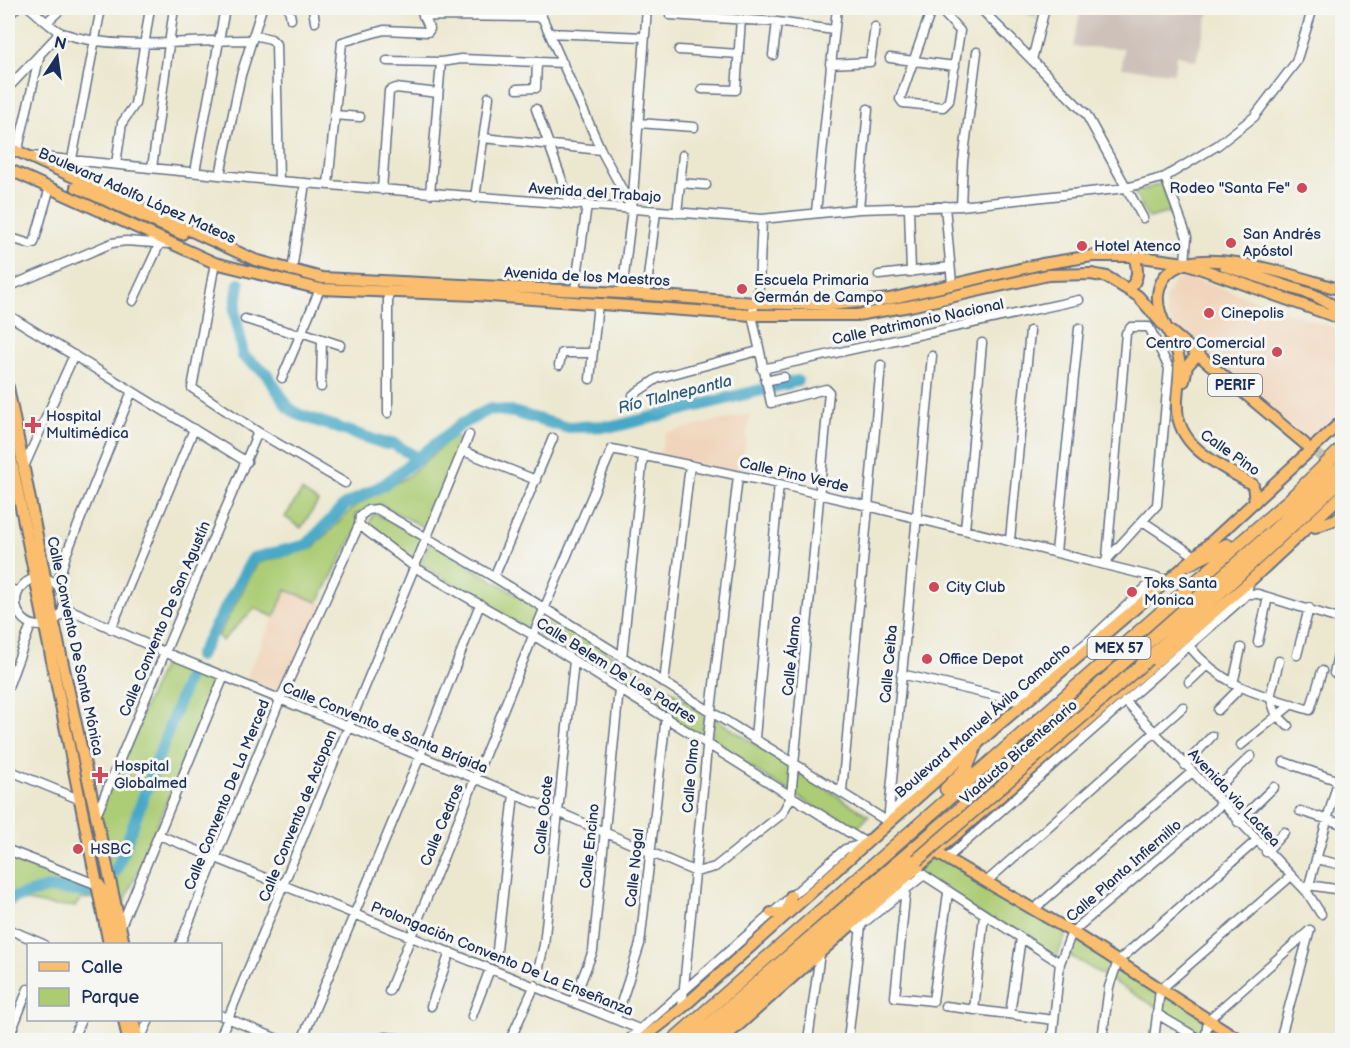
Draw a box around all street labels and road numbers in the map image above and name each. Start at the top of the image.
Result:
street label: Boulevard Adolfo López Mateos [35,144,239,248]
street label: Avenida del Trabajo [528,179,662,207]
street label: Avenida de los Maestros [504,263,671,291]
street label: Calle Patrimonio Nacional [830,295,1006,349]
road number: PERIF [1208,374,1262,396]
street label: Calle Pino [1196,426,1264,480]
street label: Calle Pino Verde [737,453,851,497]
street label: Calle Convento De San Agustín [115,518,215,720]
street label: Calle Convento De Santa Mónica [42,535,108,757]
street label: Calle Belem De Los Padres [532,614,700,729]
street label: Calle Álamo [778,615,806,697]
street label: Calle Ceiba [876,624,902,704]
road number: MEX 57 [1088,637,1150,659]
street label: Boulevard Manuel Ávila Camacho [891,639,1075,803]
street label: Calle Convento de Santa Brígida [279,678,491,778]
street label: Viaducto Bicentenario [956,696,1082,808]
street label: Calle Convento De La Merced [180,697,274,893]
street label: Calle Convento de Actopan [255,727,341,905]
street label: Calle Olmo [678,738,704,814]
street label: Avenida via Lactea [1184,745,1284,851]
street label: Calle Ocote [530,774,558,855]
street label: Calle Cedros [416,780,468,869]
street label: Calle Encino [576,802,604,890]
street label: Calle Planta Infiernillo [1062,816,1186,926]
street label: Calle Nogal [621,828,649,908]
street label: Prolongación Convento De La Enseñanza [368,897,636,1021]

